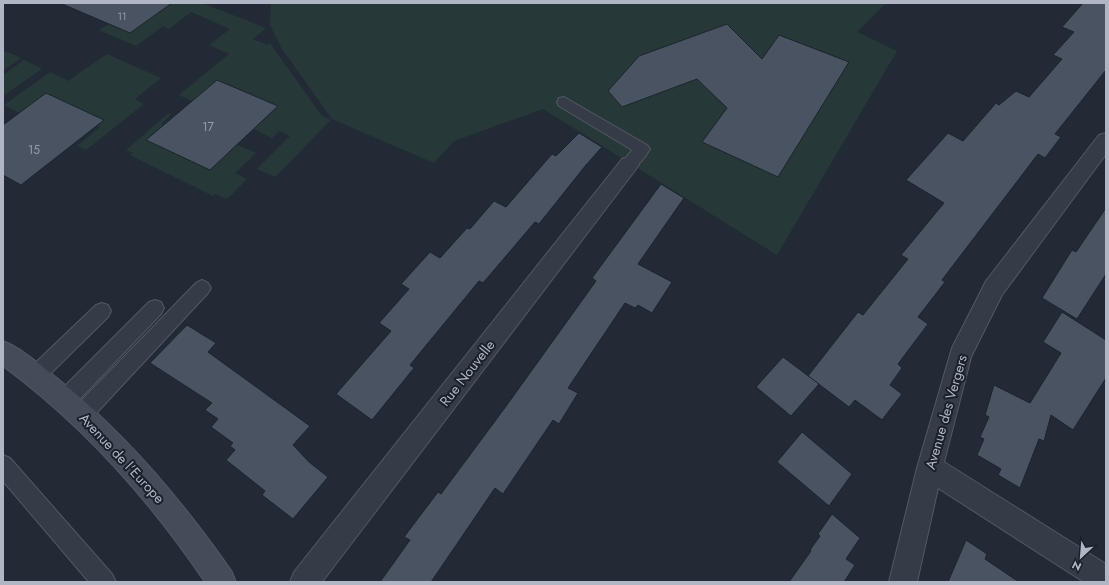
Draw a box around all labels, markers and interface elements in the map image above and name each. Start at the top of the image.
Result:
house number: 11 [118,9,127,24]
house number: 17 [202,118,215,136]
house number: 15 [28,141,40,159]
street label: Rue Nouvelle [435,336,499,410]
street label: Avenue des Vergers [920,352,972,472]
street label: Avenue de l'Europe [75,408,169,508]
north arrow [1061,537,1101,577]
text: N [1069,557,1084,575]

